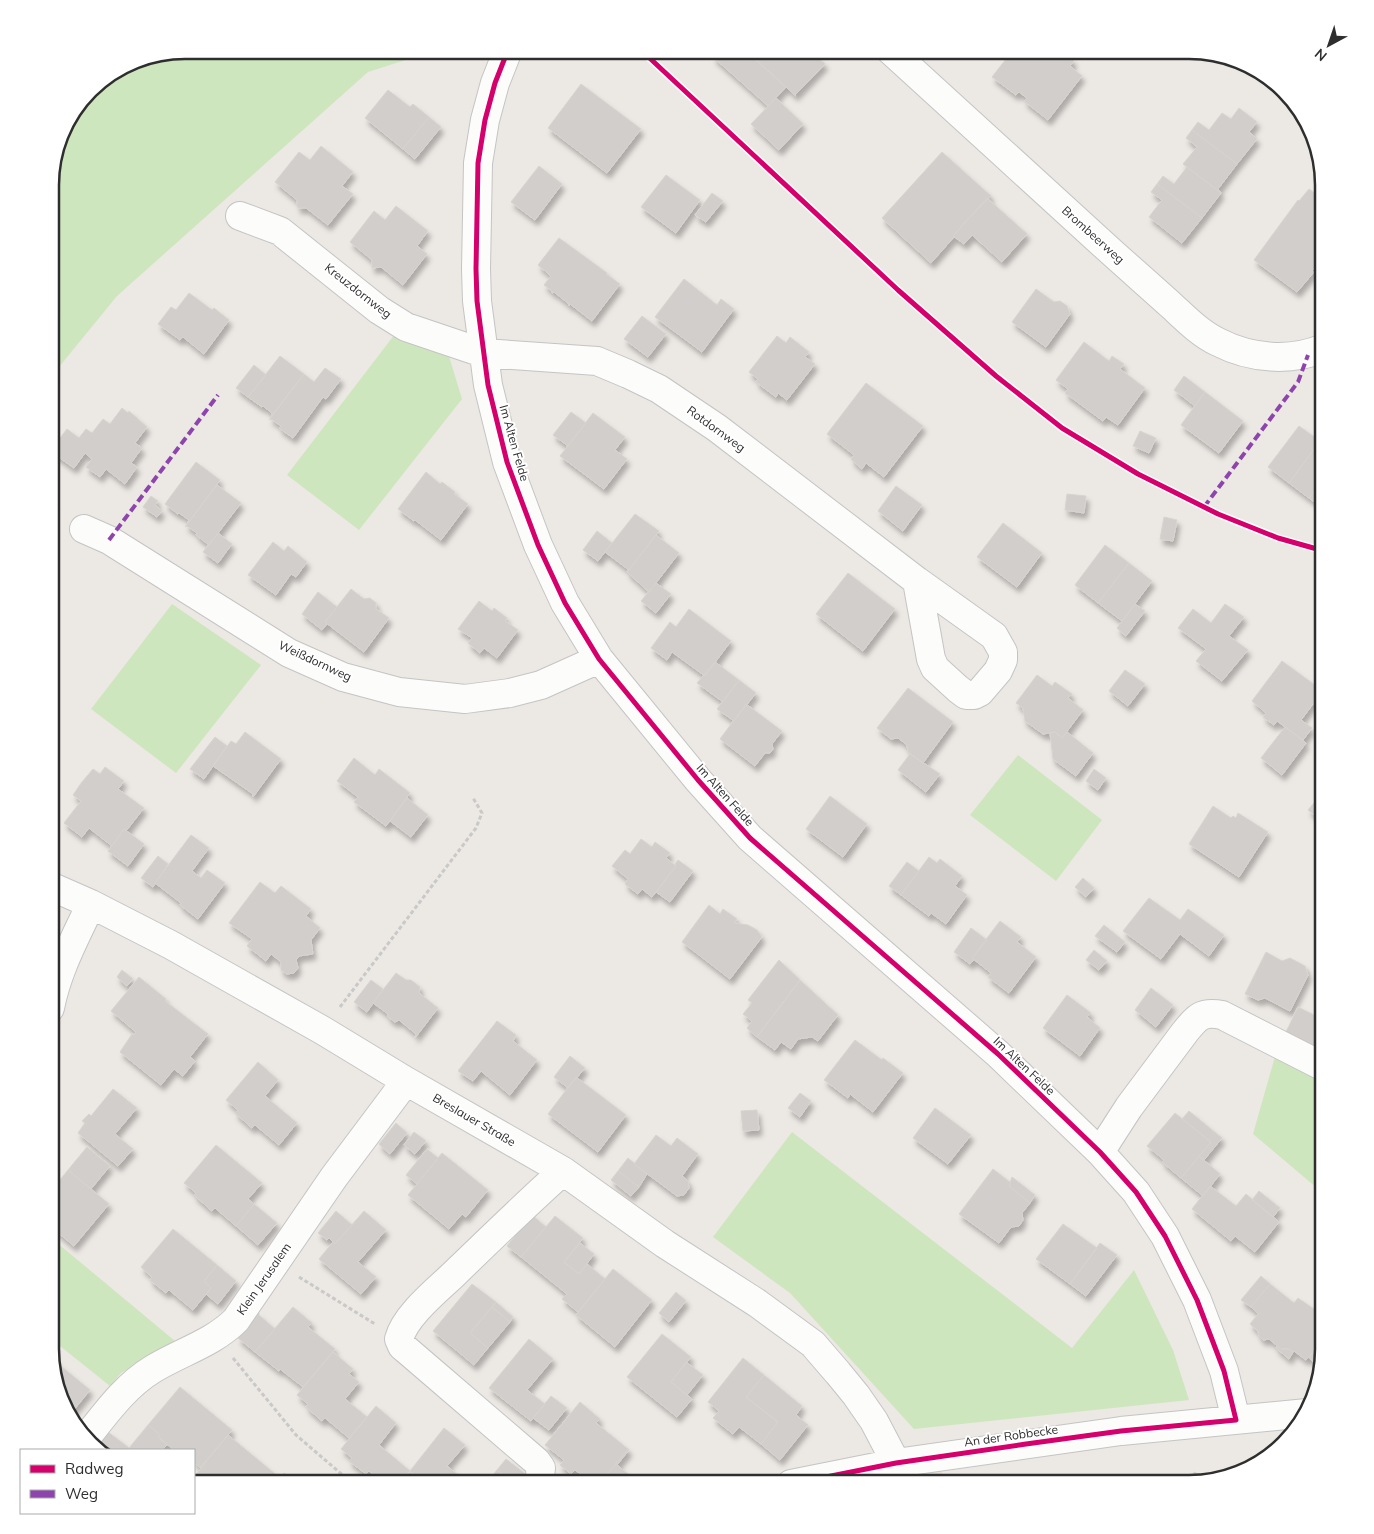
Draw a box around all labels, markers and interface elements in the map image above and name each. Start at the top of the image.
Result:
north arrow [1304,20,1354,70]
text: N [1311,45,1330,65]
street label: Brombeerweg [1059,203,1128,267]
street label: Kreuzdornweg [322,260,395,321]
street label: Rotdornweg [684,402,748,455]
street label: Im Alten Felde [496,403,533,483]
street label: Weißdornweg [276,637,354,684]
street label: Im Alten Felde [693,760,757,829]
street label: Im Alten Felde [990,1033,1058,1098]
street label: Breslauer Straße [430,1090,518,1149]
street label: Klein Jerusalem [233,1240,294,1318]
street label: An der Robbecke [963,1421,1059,1450]
legend [20,1449,195,1514]
text: Radweg [65,1459,123,1478]
text: Weg [65,1484,98,1503]

